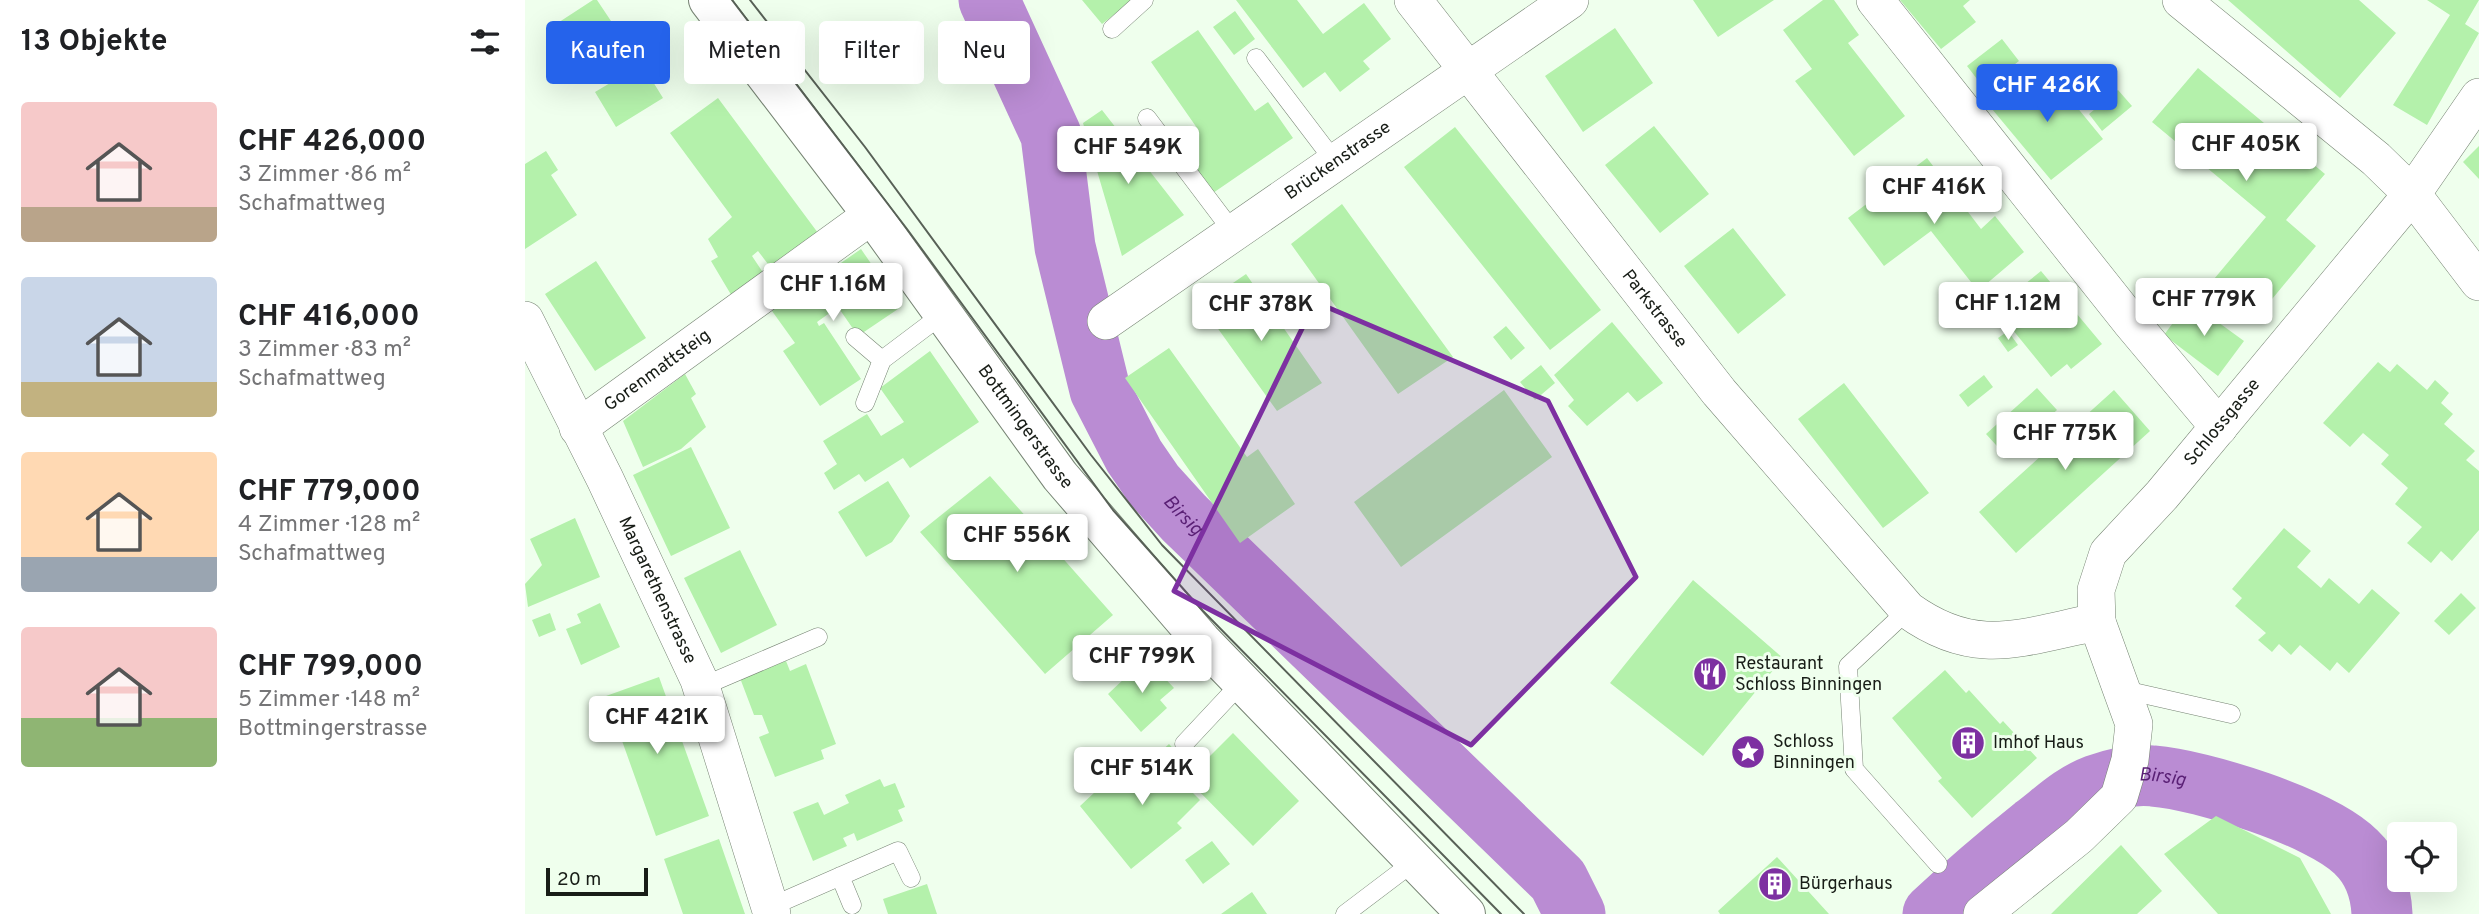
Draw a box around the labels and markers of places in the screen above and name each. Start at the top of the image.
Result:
pin: CHF 426K [1975,64,2119,124]
pin: CHF 405K [2174,124,2318,183]
pin: CHF 549K [1056,127,1200,186]
pin: CHF 416K [1862,166,2006,226]
pin: CHF 1.16M [753,264,913,323]
pin: CHF 779K [2132,278,2276,338]
pin: CHF 1.12M [1928,282,2088,342]
pin: CHF 378K [1189,284,1333,343]
pin: CHF 775K [1993,412,2137,472]
pin: CHF 556K [945,514,1089,574]
pin: CHF 799K [1070,636,1214,695]
place label: Restaurant Schloss Binningen [1735,653,1882,697]
restaurant icon: Restaurant Schloss Binningen [1691,655,1729,693]
pin: CHF 421K [585,696,729,756]
building icon: Imhof Haus [1949,724,1987,762]
place label: Schloss Binningen [1773,731,1855,775]
place label: Imhof Haus [1993,732,2084,755]
place icon: Schloss Binningen [1729,733,1767,771]
pin: CHF 514K [1070,748,1214,807]
building icon: Bürgerhaus [1756,865,1794,903]
place label: Bürgerhaus [1799,873,1893,896]

